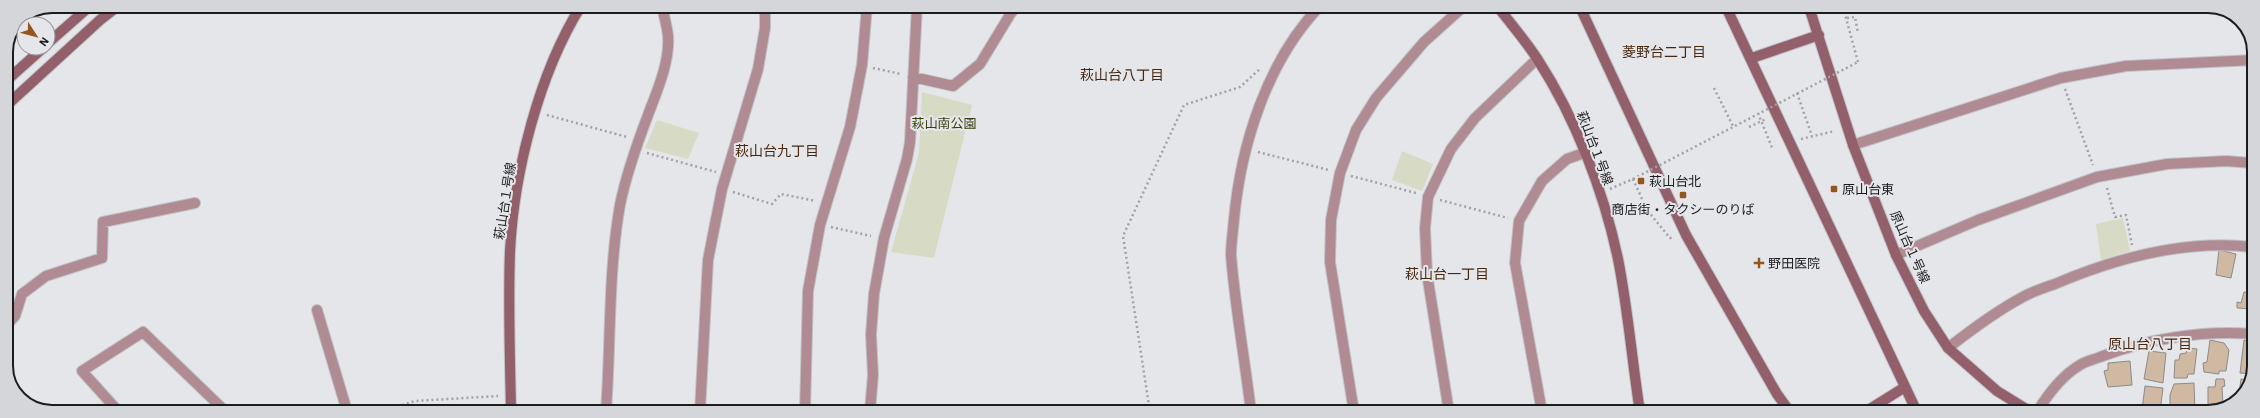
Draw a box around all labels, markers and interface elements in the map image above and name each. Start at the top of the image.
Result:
north arrow [16,16,56,56]
text: N [36,35,52,49]
district label: 菱野台二丁目 [1622,43,1706,61]
district label: 萩山台八丁目 [1080,66,1164,84]
street label: 萩山台１号線 [1573,109,1617,187]
park label: 萩山南公園 [911,115,977,132]
district label: 萩山台九丁目 [735,142,819,160]
street label: 萩山台１号線 [491,161,519,241]
place label: 萩山台北 [1649,173,1701,190]
marker: 萩山台北 [1636,176,1646,186]
place label: 原山台東 [1842,181,1894,198]
marker: 原山台東 [1829,184,1839,194]
marker: 商店街・タクシーのりば [1678,190,1688,200]
place label: 商店街・タクシーのりば [1611,201,1755,218]
street label: 原山台１号線 [1886,208,1934,286]
place label: 野田医院 [1768,255,1820,272]
marker: 野田医院 [1753,257,1765,269]
district label: 萩山台一丁目 [1405,265,1489,283]
district label: 原山台八丁目 [2108,335,2192,353]

